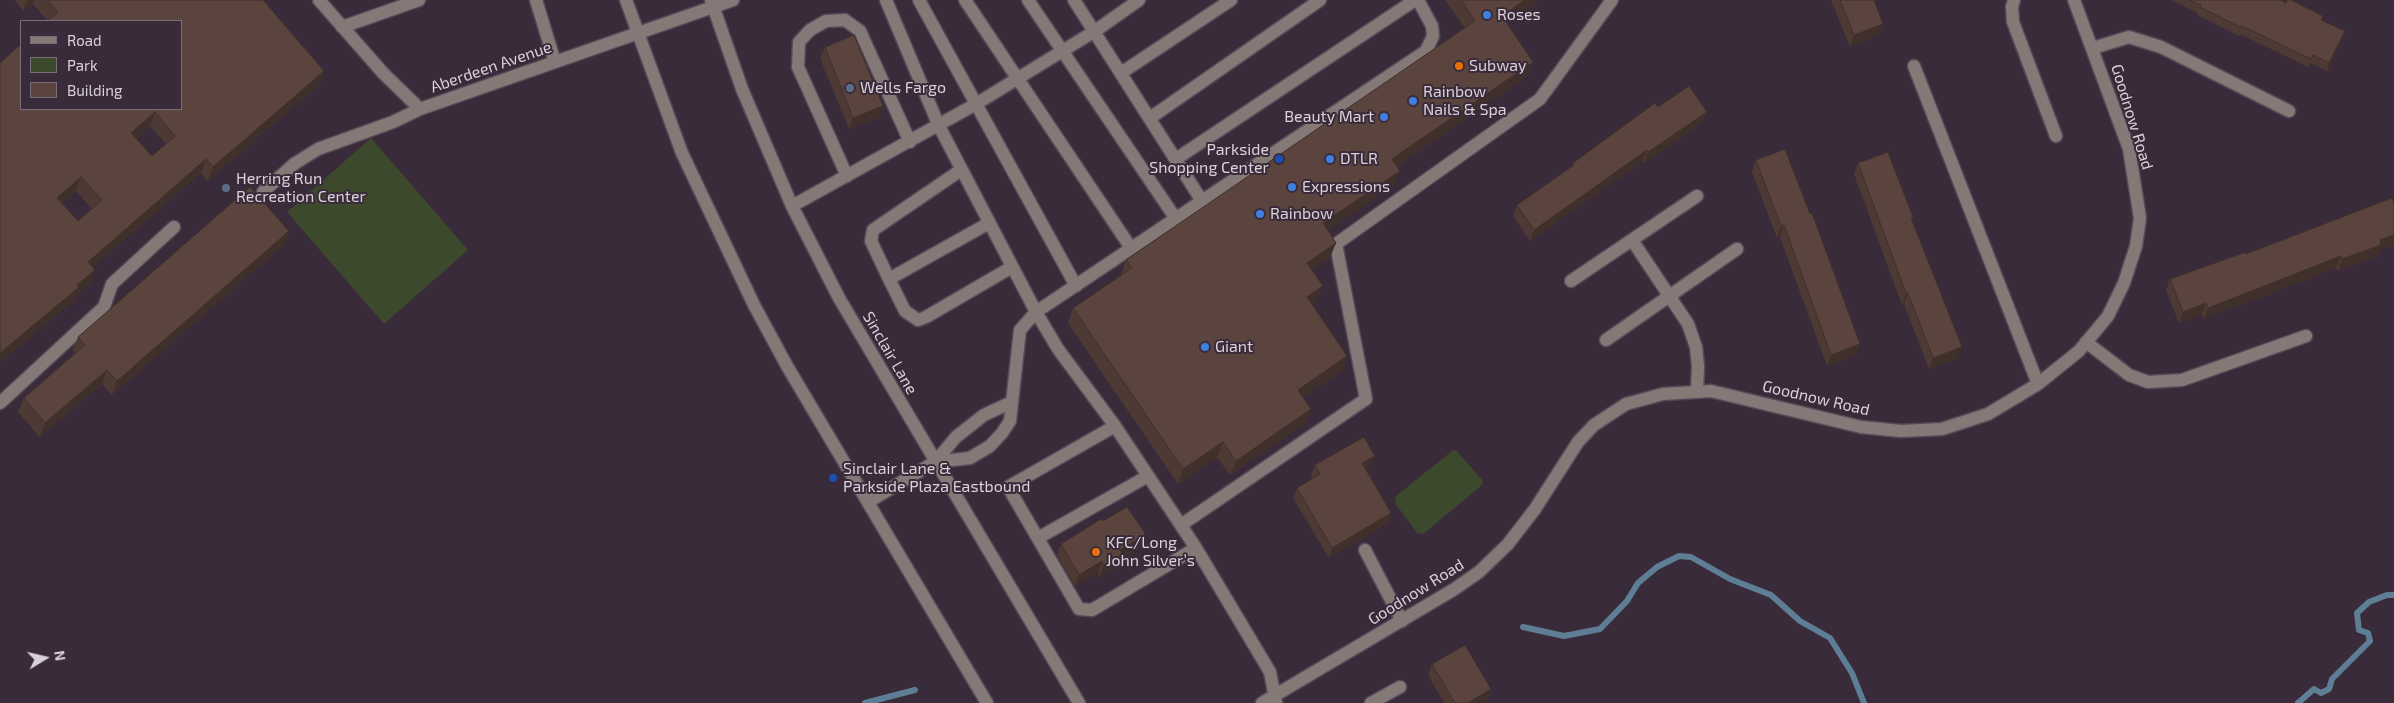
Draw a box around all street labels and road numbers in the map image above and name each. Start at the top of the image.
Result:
street label: Aberdeen Avenue [428,37,554,97]
street label: Goodnow Road [2107,62,2157,172]
street label: Sinclair Lane [859,308,921,398]
street label: Goodnow Road [1761,376,1871,420]
street label: Goodnow Road [1365,555,1467,629]

